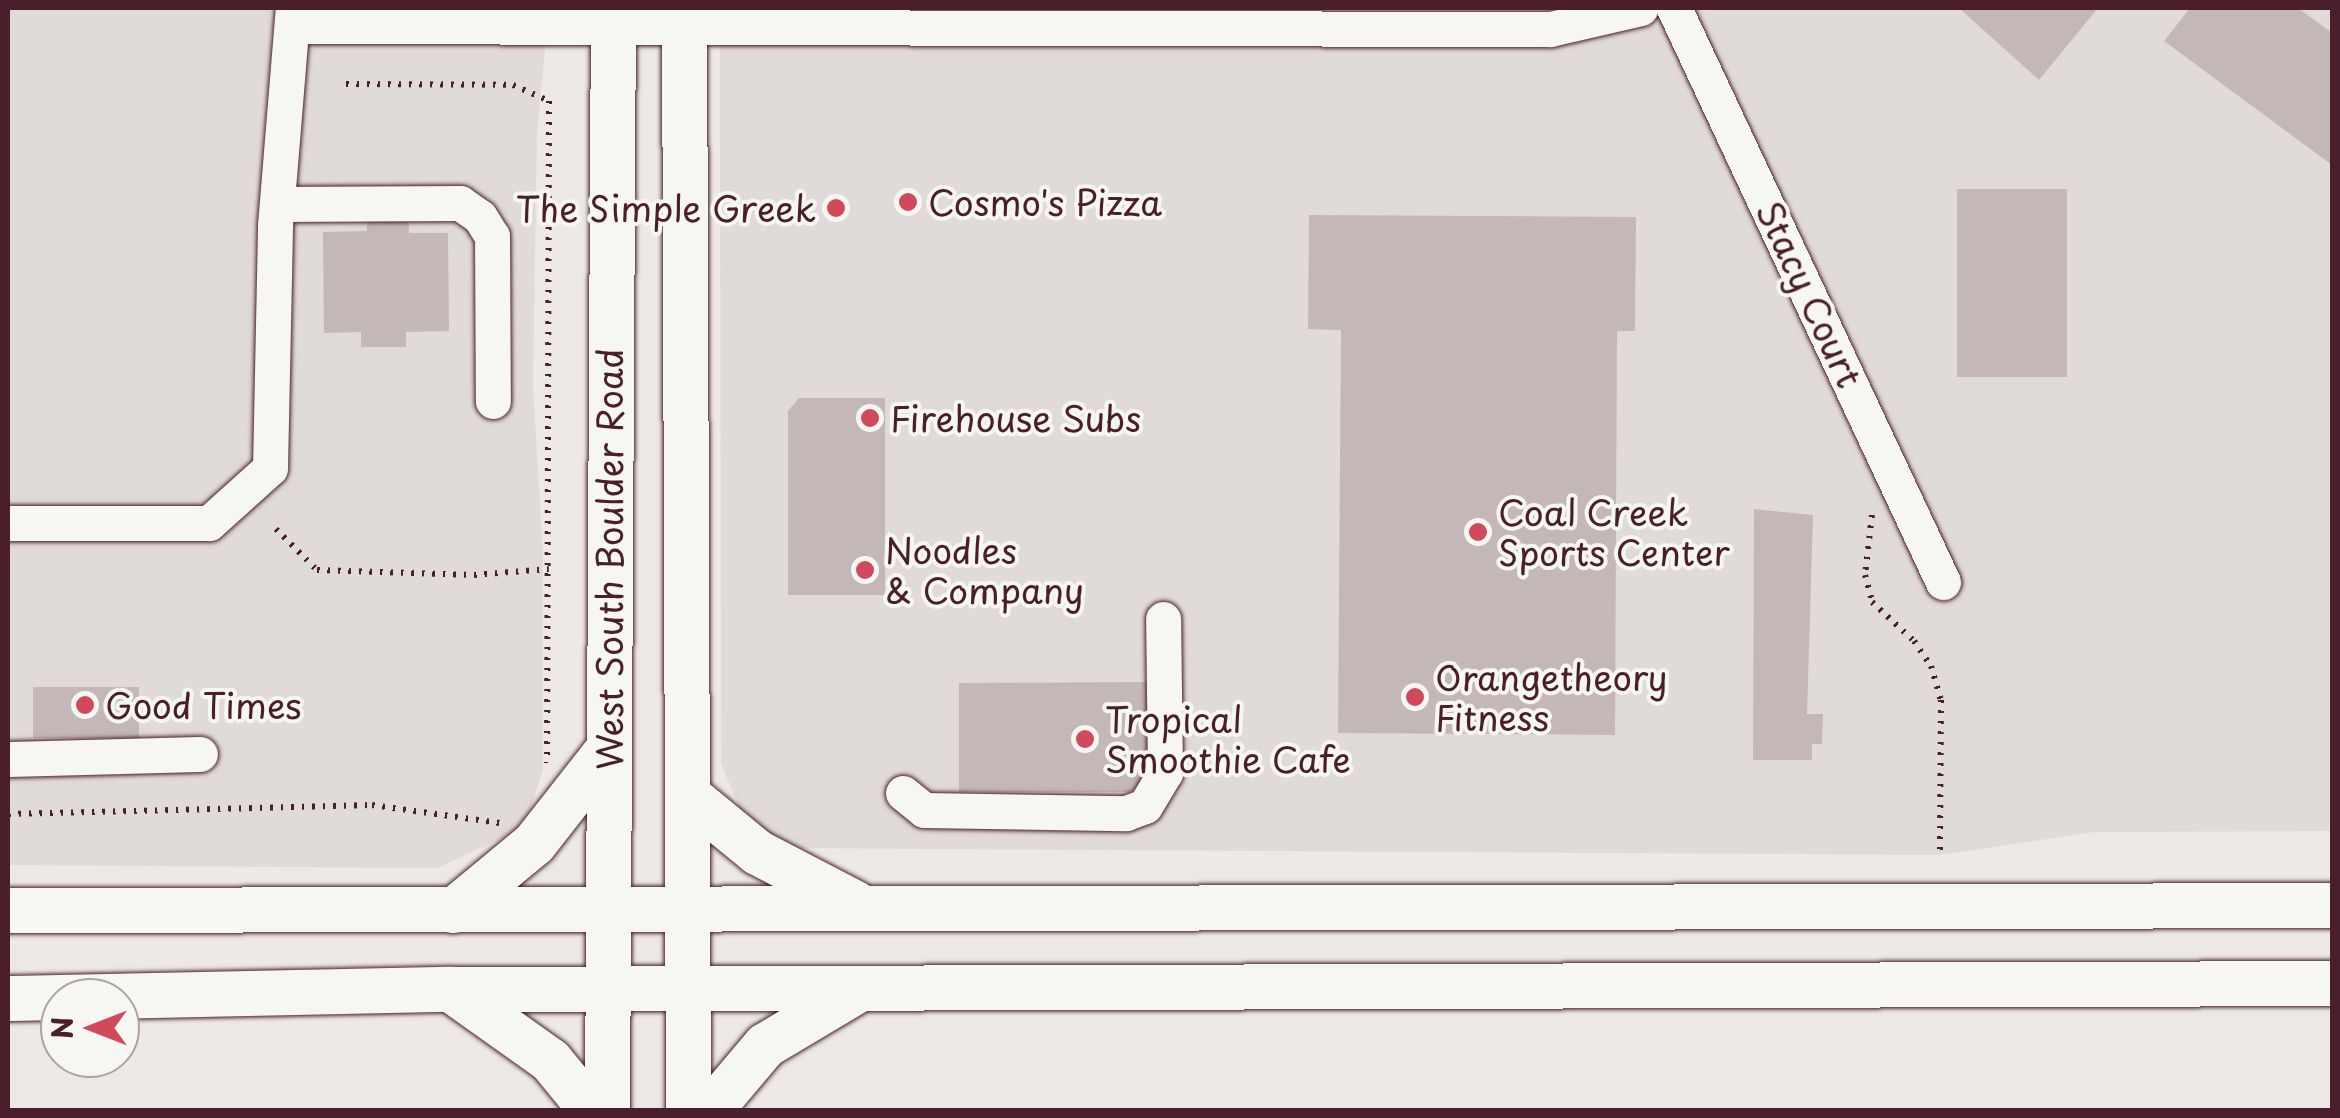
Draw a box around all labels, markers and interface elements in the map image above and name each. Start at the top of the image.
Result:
place label: Cosmo's Pizza [928,181,1161,223]
place label: The Simple Greek [511,187,816,229]
marker: Cosmo's Pizza [897,191,919,213]
street label: Stacy Court [1748,193,1872,395]
marker: The Simple Greek [825,197,847,219]
street label: West South Boulder Road [588,347,630,771]
place label: Firehouse Subs [890,397,1142,439]
marker: Firehouse Subs [859,407,881,429]
place label: Coal Creek Sports Center [1498,491,1733,573]
marker: Coal Creek Sports Center [1467,521,1489,543]
place label: Noodles & Company [885,529,1084,611]
marker: Noodles & Company [854,559,876,581]
place label: Orangetheory Fitness [1435,656,1667,738]
place label: Good Times [105,684,303,726]
marker: Orangetheory Fitness [1404,686,1426,708]
marker: Good Times [74,694,96,716]
place label: Tropical Smoothie Cafe [1105,698,1352,780]
marker: Tropical Smoothie Cafe [1074,728,1096,750]
north arrow [40,978,140,1078]
text: N [40,1017,83,1039]

